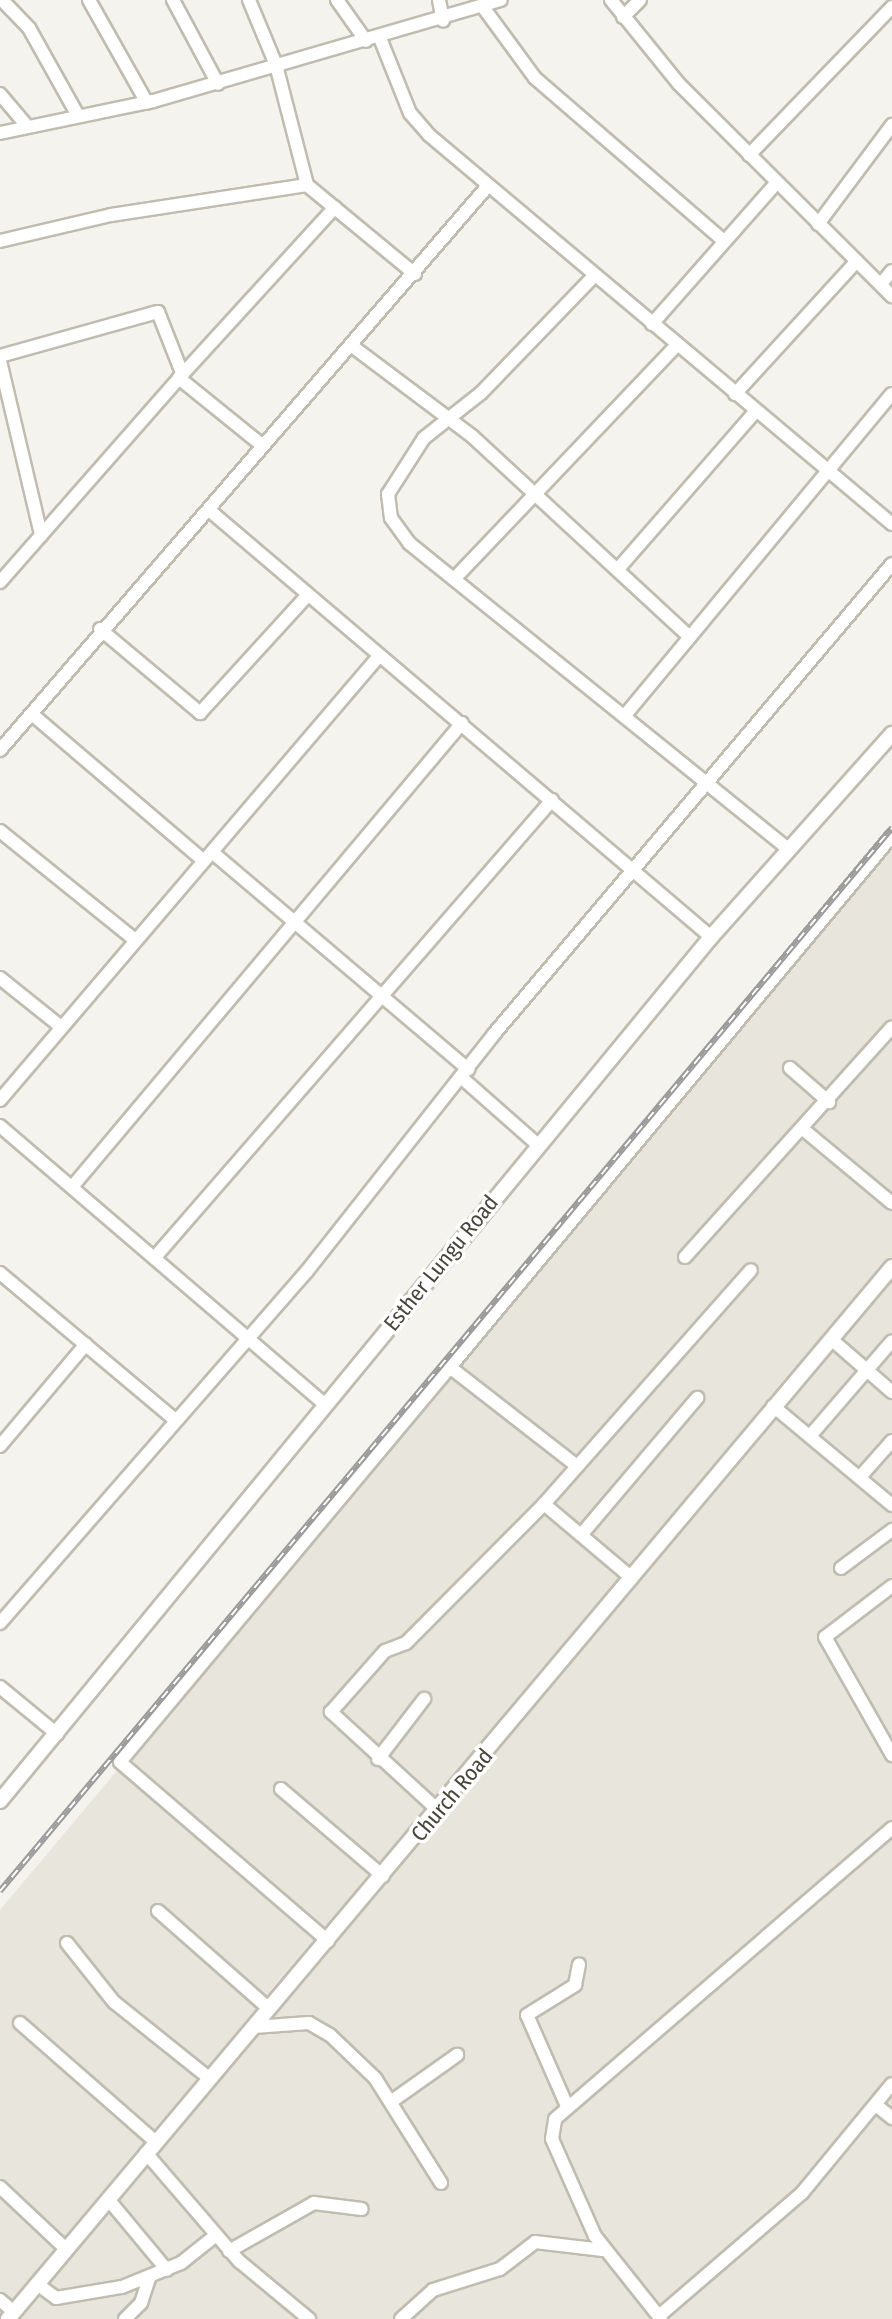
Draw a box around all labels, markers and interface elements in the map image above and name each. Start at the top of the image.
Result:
street label: Esther Lungu Road [378,1190,504,1336]
street label: Church Road [406,1743,498,1847]

